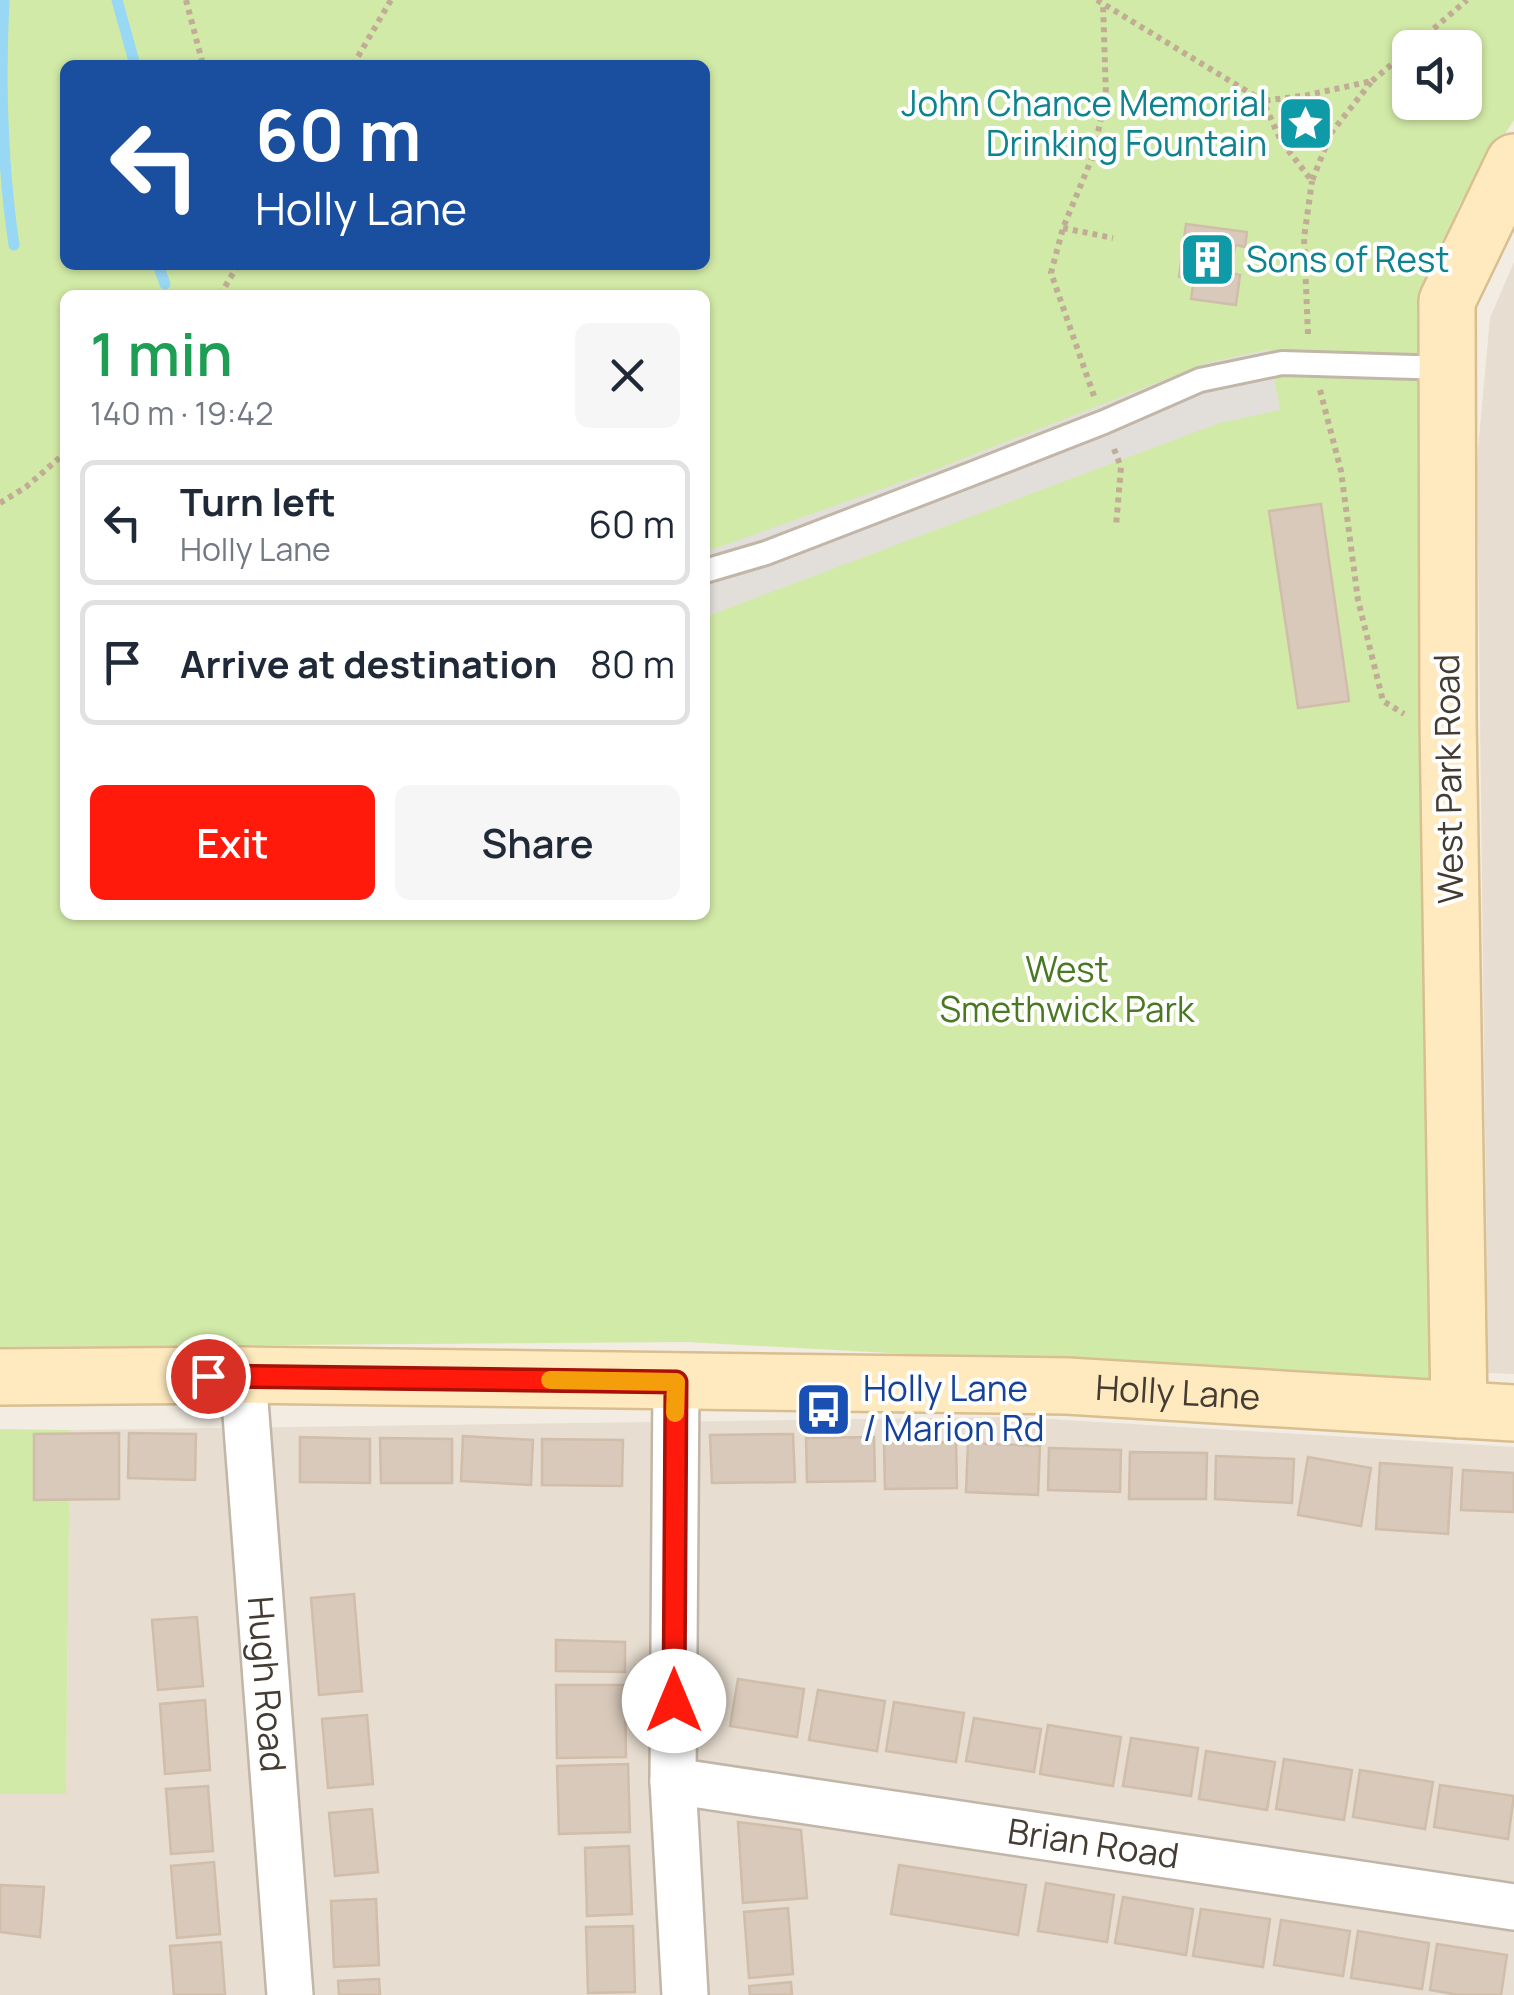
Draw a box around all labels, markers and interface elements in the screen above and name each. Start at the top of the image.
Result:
map controls [1392,30,1482,120]
button: sound [1392,30,1482,120]
place label: John Chance Memorial Drinking Fountain [901,79,1267,167]
text: 60 m [255,86,422,182]
place icon: John Chance Memorial Drinking Fountain [1276,94,1336,154]
icon: left [90,100,220,230]
text: Holly Lane [255,177,467,239]
building icon: Sons of Rest [1177,230,1237,290]
place label: Sons of Rest [1246,235,1449,283]
text: 1 min [90,312,233,394]
button: close [575,323,680,428]
text: 140 m · 19:42 [90,391,273,435]
text: Turn left [180,475,336,527]
icon: left [95,495,150,550]
text: 60 m [588,497,675,549]
text: Holly Lane [180,527,331,571]
icon: arrive [95,635,150,690]
text: Arrive at destination [180,637,557,689]
text: 80 m [590,637,675,689]
street label: West Park Road [1422,654,1474,905]
button: Exit [90,785,375,900]
button: Share [395,785,680,900]
park label: West Smethwick Park [940,945,1196,1033]
pin [166,1334,251,1419]
icon: arrive [181,1349,236,1404]
street label: Holly Lane [1094,1363,1262,1421]
place label: Holly Lane / Marion Rd [863,1364,1045,1452]
bus stop icon: Holly Lane / Marion Rd [794,1379,854,1439]
street label: Hugh Road [237,1594,298,1774]
position arrow [622,1649,726,1753]
street label: Brian Road [1005,1806,1182,1879]

